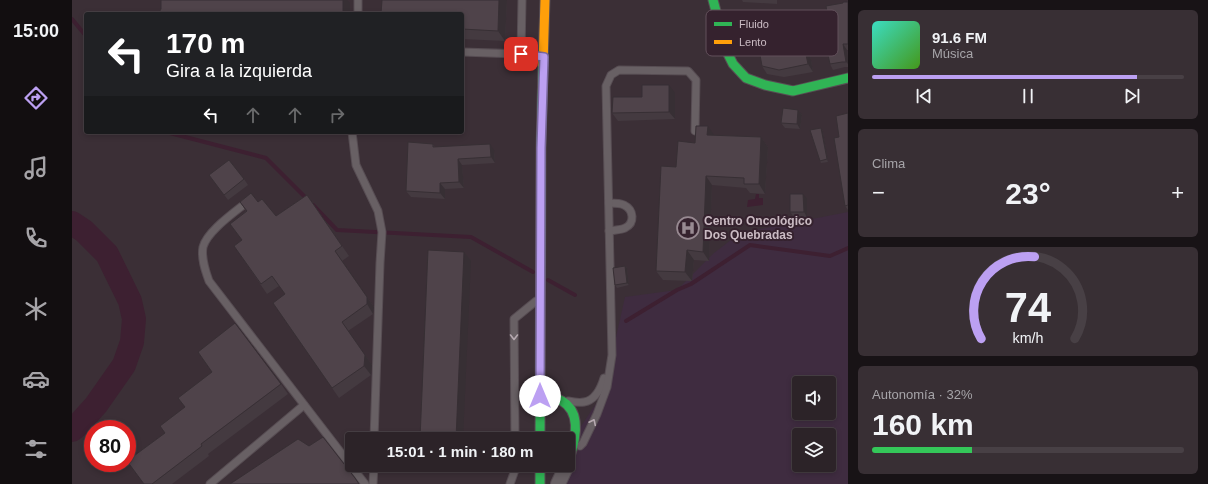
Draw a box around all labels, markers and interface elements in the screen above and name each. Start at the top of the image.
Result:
legend [706,10,838,56]
text: Fluido [739,18,769,30]
text: 15:00 [13,21,59,41]
icon: left [100,28,152,80]
text: 170 m [166,28,245,59]
text: 91.6 FM [932,29,987,46]
text: Lento [739,36,767,48]
pin [504,37,538,71]
icon: arrive [510,43,532,65]
text: Música [932,46,973,61]
text: Gira a la izquierda [166,61,312,81]
icon: directions [22,84,50,112]
icon: previous [913,85,935,107]
icon: pause [1017,85,1039,107]
icon: next [1121,85,1143,107]
icon: left [200,104,222,126]
icon: ahead [242,104,264,126]
icon: ahead [284,104,306,126]
icon: right [326,104,348,126]
icon: music [22,154,50,182]
text: Clima [872,156,905,171]
text: 23° [1005,177,1051,210]
text: − [872,180,885,205]
text: + [1171,180,1184,205]
place label: Centro Oncológico Dos Quebradas [704,214,812,242]
hospital icon: Centro Oncológico Dos Quebradas [675,215,701,241]
icon: phone [22,224,50,252]
text: 74 [1005,284,1051,331]
icon: climate [22,295,50,323]
text: km/h [1013,330,1044,346]
one-way arrow [510,334,518,340]
icon: car [22,365,50,393]
position arrow [519,375,561,417]
map controls [792,376,836,472]
button: sound [792,376,836,420]
text: Autonomía · 32% [872,387,972,402]
text: 160 km [872,408,974,441]
one-way arrow [588,419,596,427]
speed limit sign: 80 [84,420,136,472]
button: layers [792,428,836,472]
icon: filters [22,435,50,463]
text: 15:01 · 1 min · 180 m [387,443,533,460]

